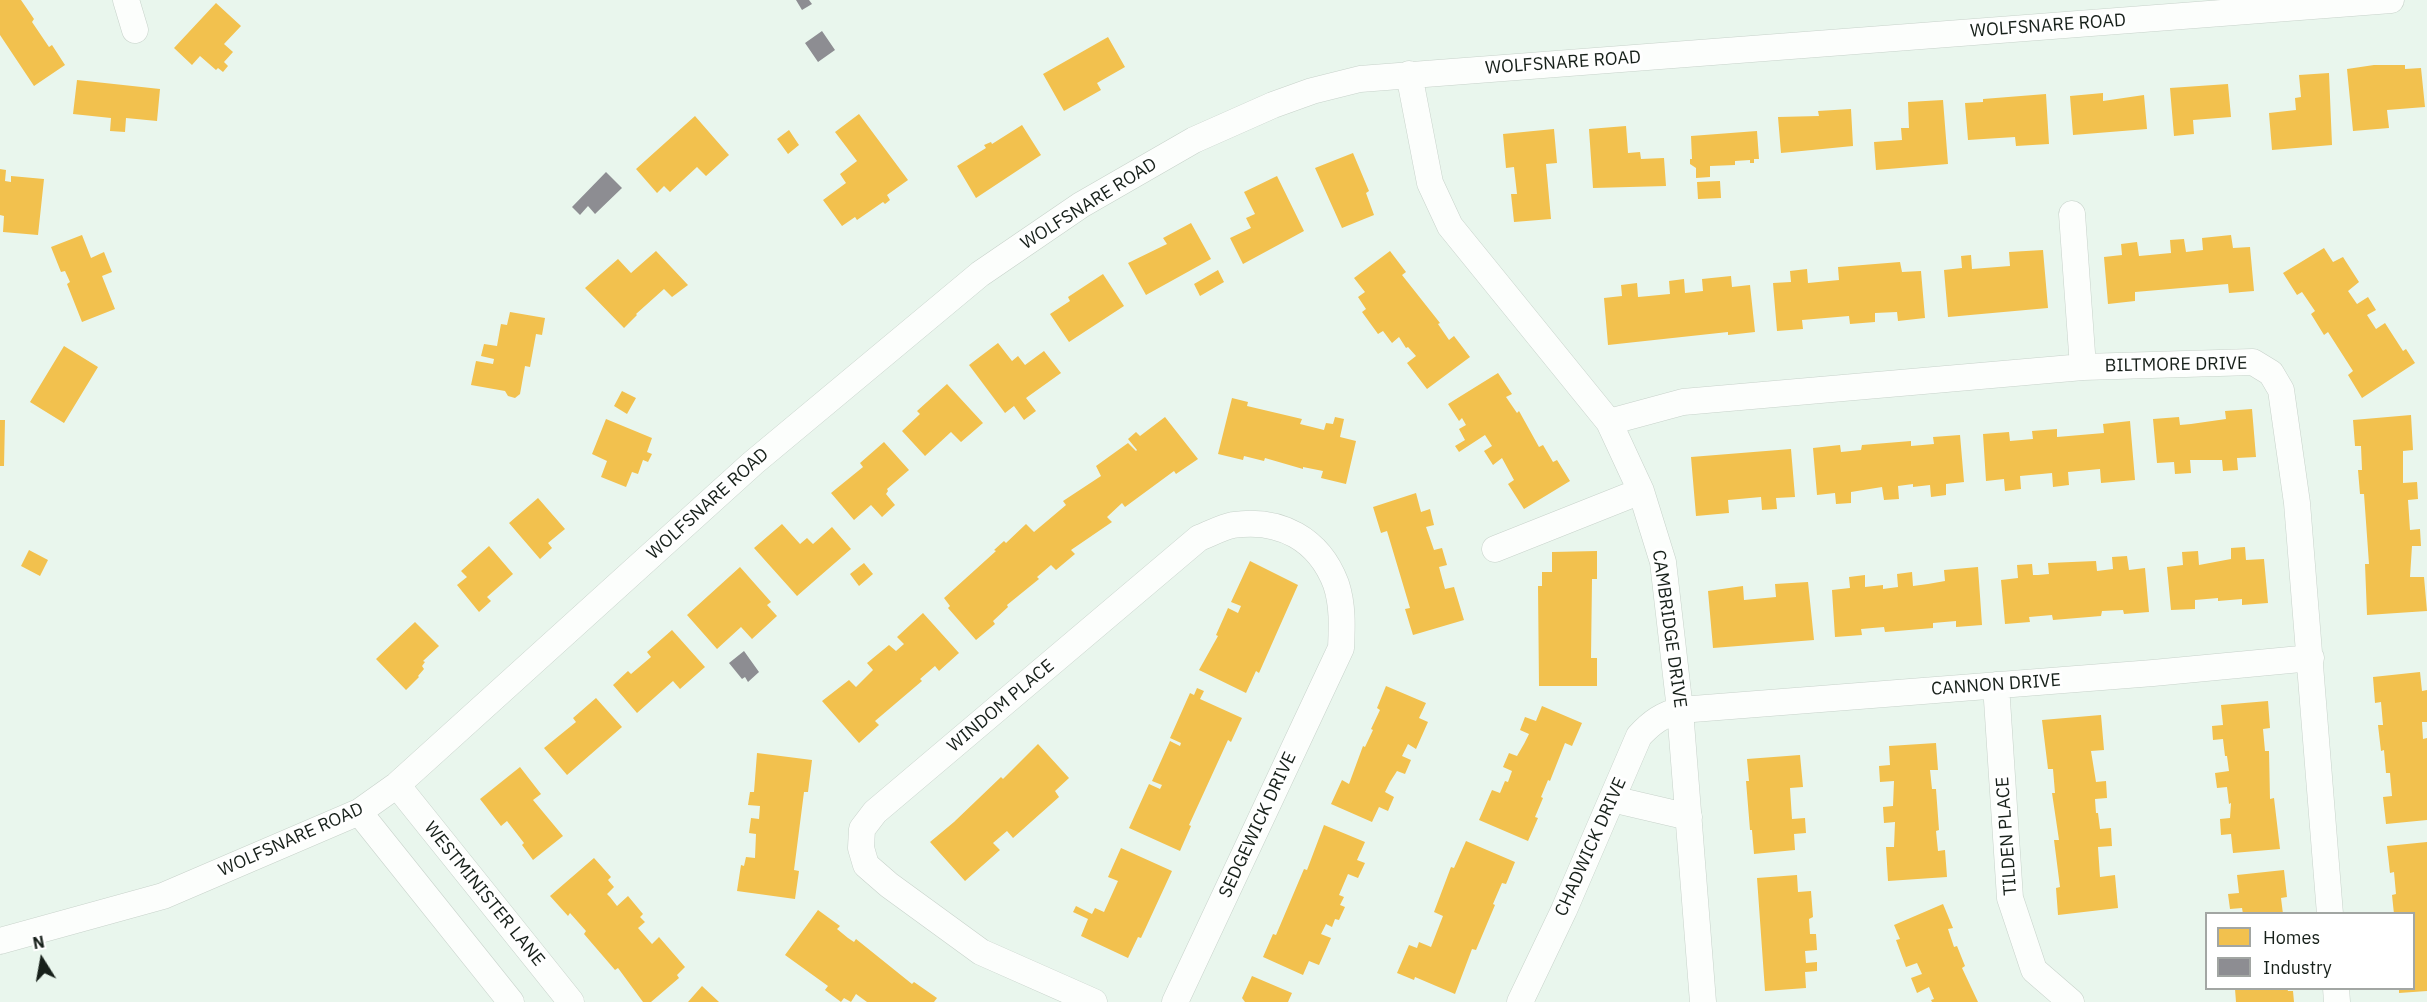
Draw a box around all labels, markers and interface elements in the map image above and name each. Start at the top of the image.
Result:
street label: WOLFSNARE ROAD [1969,10,2127,42]
street label: WOLFSNARE ROAD [1484,47,1642,79]
street label: WOLFSNARE ROAD [1017,153,1161,255]
street label: BILTMORE DRIVE [2104,353,2248,377]
street label: WOLFSNARE ROAD [643,444,773,564]
street label: CAMBRIDGE DRIVE [1647,549,1691,709]
street label: WINDOM PLACE [943,655,1059,757]
street label: CANNON DRIVE [1930,670,2062,700]
street label: SEDGEWICK DRIVE [1215,749,1301,901]
street label: CHADWICK DRIVE [1551,774,1631,920]
street label: TILDEN PLACE [1992,776,2022,896]
street label: WOLFSNARE ROAD [215,798,367,882]
street label: WESTMINISTER LANE [419,817,549,971]
legend [2205,912,2415,990]
text: Homes [2263,926,2320,949]
north arrow [12,930,72,990]
text: N [31,931,46,953]
text: Industry [2263,956,2332,979]

